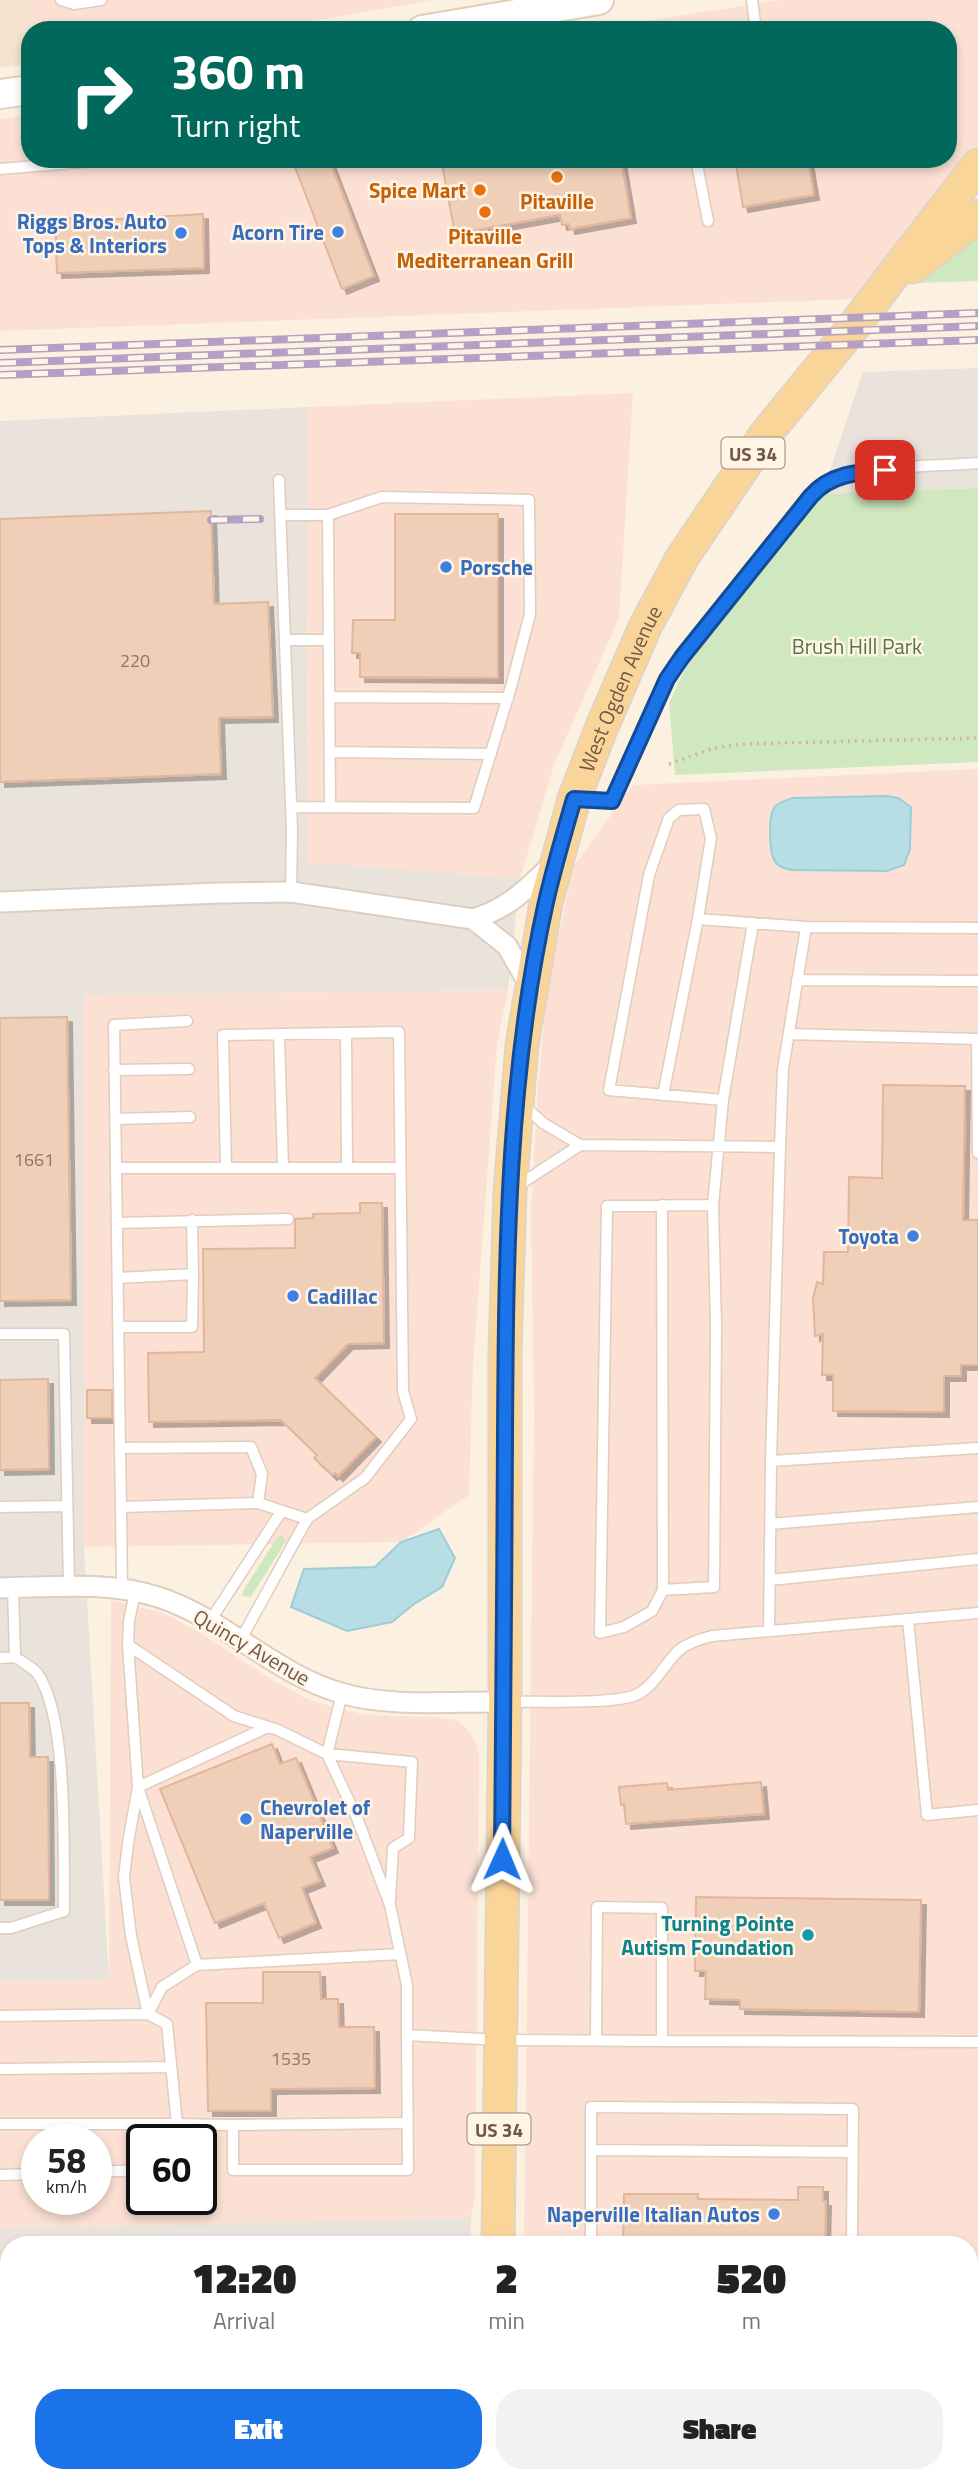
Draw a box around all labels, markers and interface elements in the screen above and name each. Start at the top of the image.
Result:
text: 360 m [171,33,305,108]
icon: right [56,49,147,140]
text: Turn right [171,101,300,149]
marker: Pitaville [549,169,565,185]
place label: Spice Mart [369,174,466,206]
marker: Spice Mart [472,182,488,198]
place label: Pitaville [520,185,594,217]
marker: Pitaville Mediterranean Grill [477,204,493,220]
place label: Riggs Bros. Auto Tops & Interiors [17,205,167,261]
place label: Acorn Tire [232,216,324,248]
place label: Pitaville Mediterranean Grill [397,220,573,276]
marker: Acorn Tire [330,224,346,240]
marker: Riggs Bros. Auto Tops & Interiors [173,225,189,241]
road number: US 34 [722,437,784,468]
pin [855,440,915,500]
icon: arrive [866,451,904,489]
place label: Porsche [460,551,533,583]
marker: Porsche [438,559,454,575]
street label: West Ogden Avenue [570,599,670,776]
park label: Brush Hill Park [792,630,922,662]
house number: 220 [120,647,150,674]
house number: 1661 [14,1146,54,1173]
place label: Toyota [839,1220,899,1252]
marker: Toyota [905,1228,921,1244]
place label: Cadillac [307,1280,378,1312]
marker: Cadillac [285,1288,301,1304]
street label: Quincy Avenue [187,1601,317,1693]
place label: Chevrolet of Naperville [260,1791,371,1847]
marker: Chevrolet of Naperville [238,1811,254,1827]
position arrow [465,1822,539,1896]
place label: Turning Pointe Autism Foundation [621,1907,794,1963]
marker: Turning Pointe Autism Foundation [800,1927,816,1943]
house number: 1535 [271,2045,311,2072]
road number: US 34 [468,2114,530,2144]
speed limit sign: 60 [126,2124,217,2215]
text: 58 [47,2133,86,2187]
text: km/h [46,2173,87,2200]
place label: Naperville Italian Autos [547,2198,760,2230]
marker: Naperville Italian Autos [766,2206,782,2222]
text: 12:20 [192,2245,296,2309]
text: 2 [495,2245,518,2309]
text: 520 [717,2245,786,2309]
text: Arrival [213,2303,275,2338]
text: min [488,2303,525,2338]
text: m [742,2303,761,2338]
button: Exit [35,2389,482,2469]
button: Share [496,2389,943,2469]

